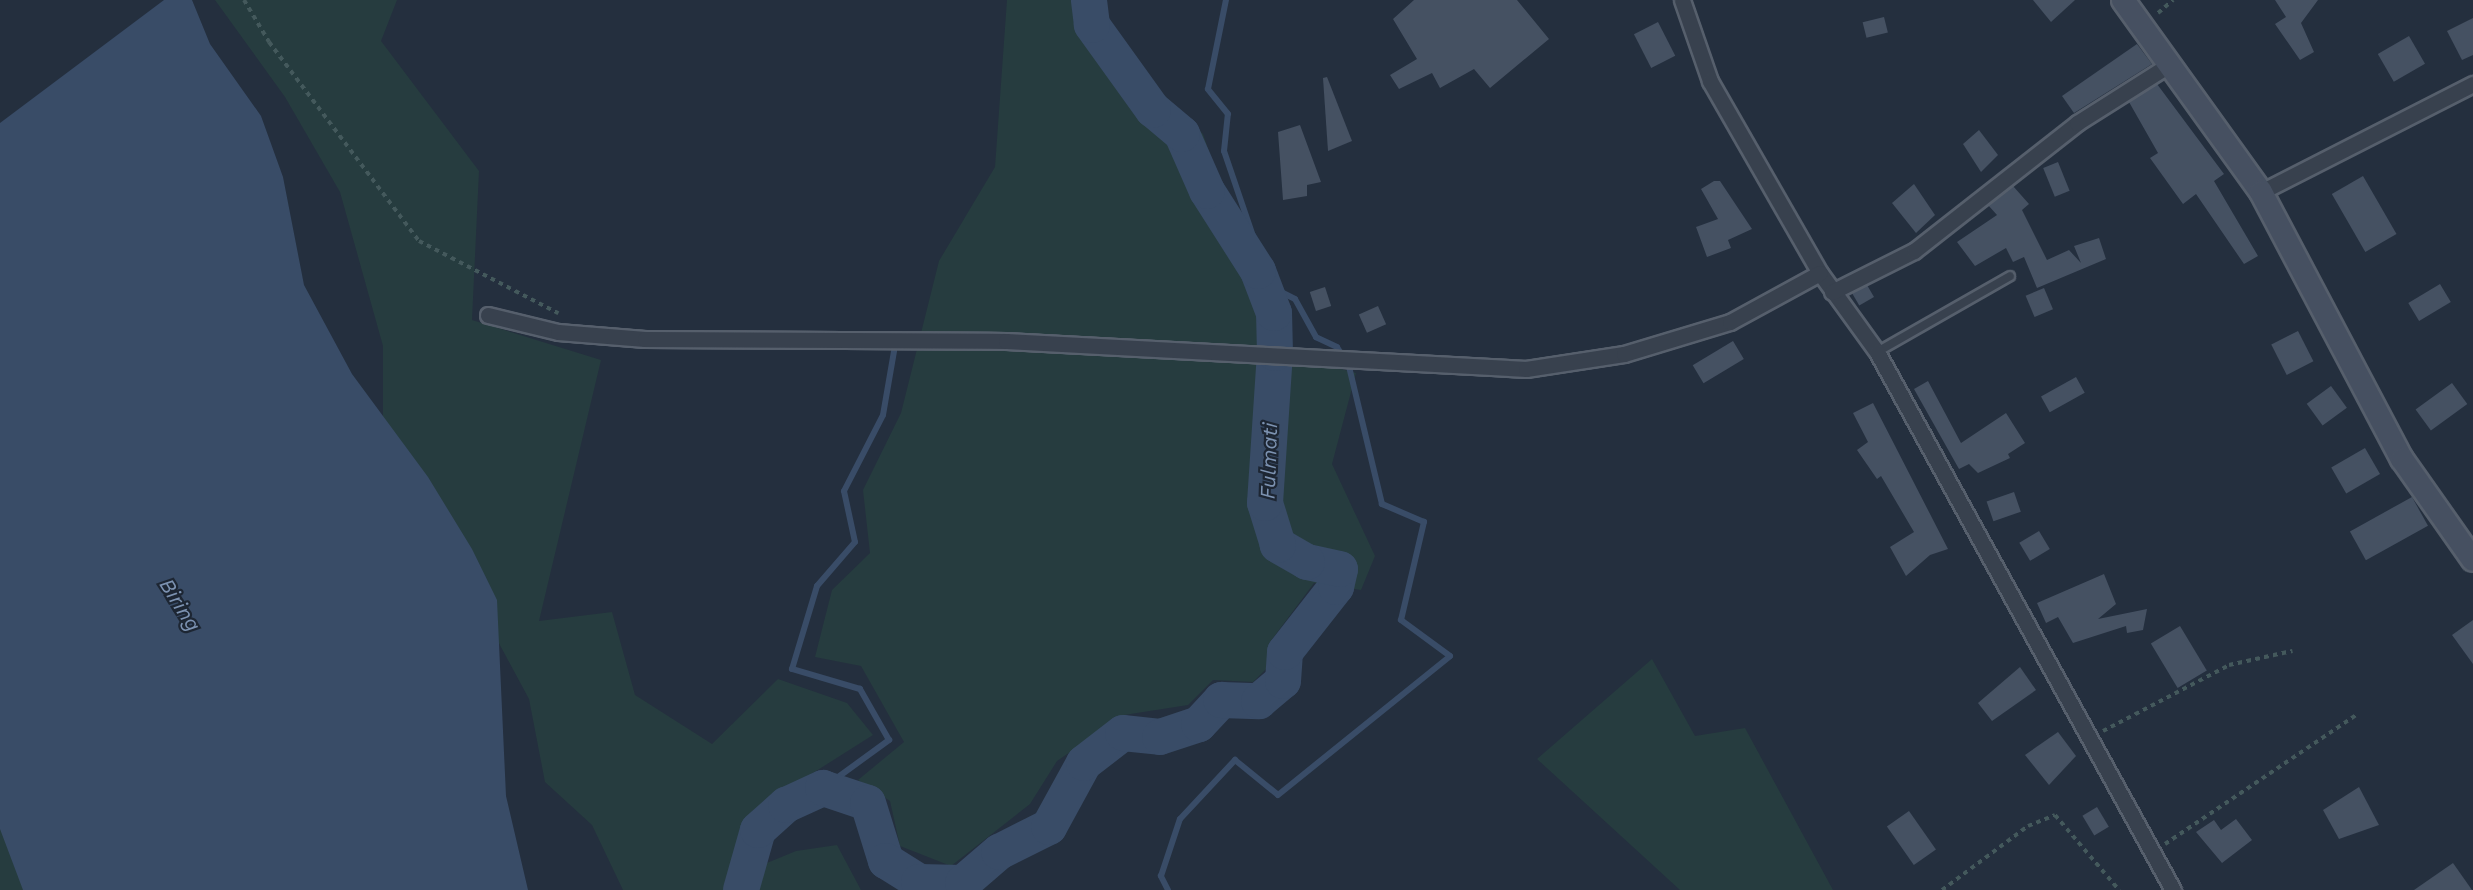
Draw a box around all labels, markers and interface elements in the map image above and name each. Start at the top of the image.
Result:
water label: Fulmati [1255,422,1283,500]
water label: Biring [154,574,206,636]

